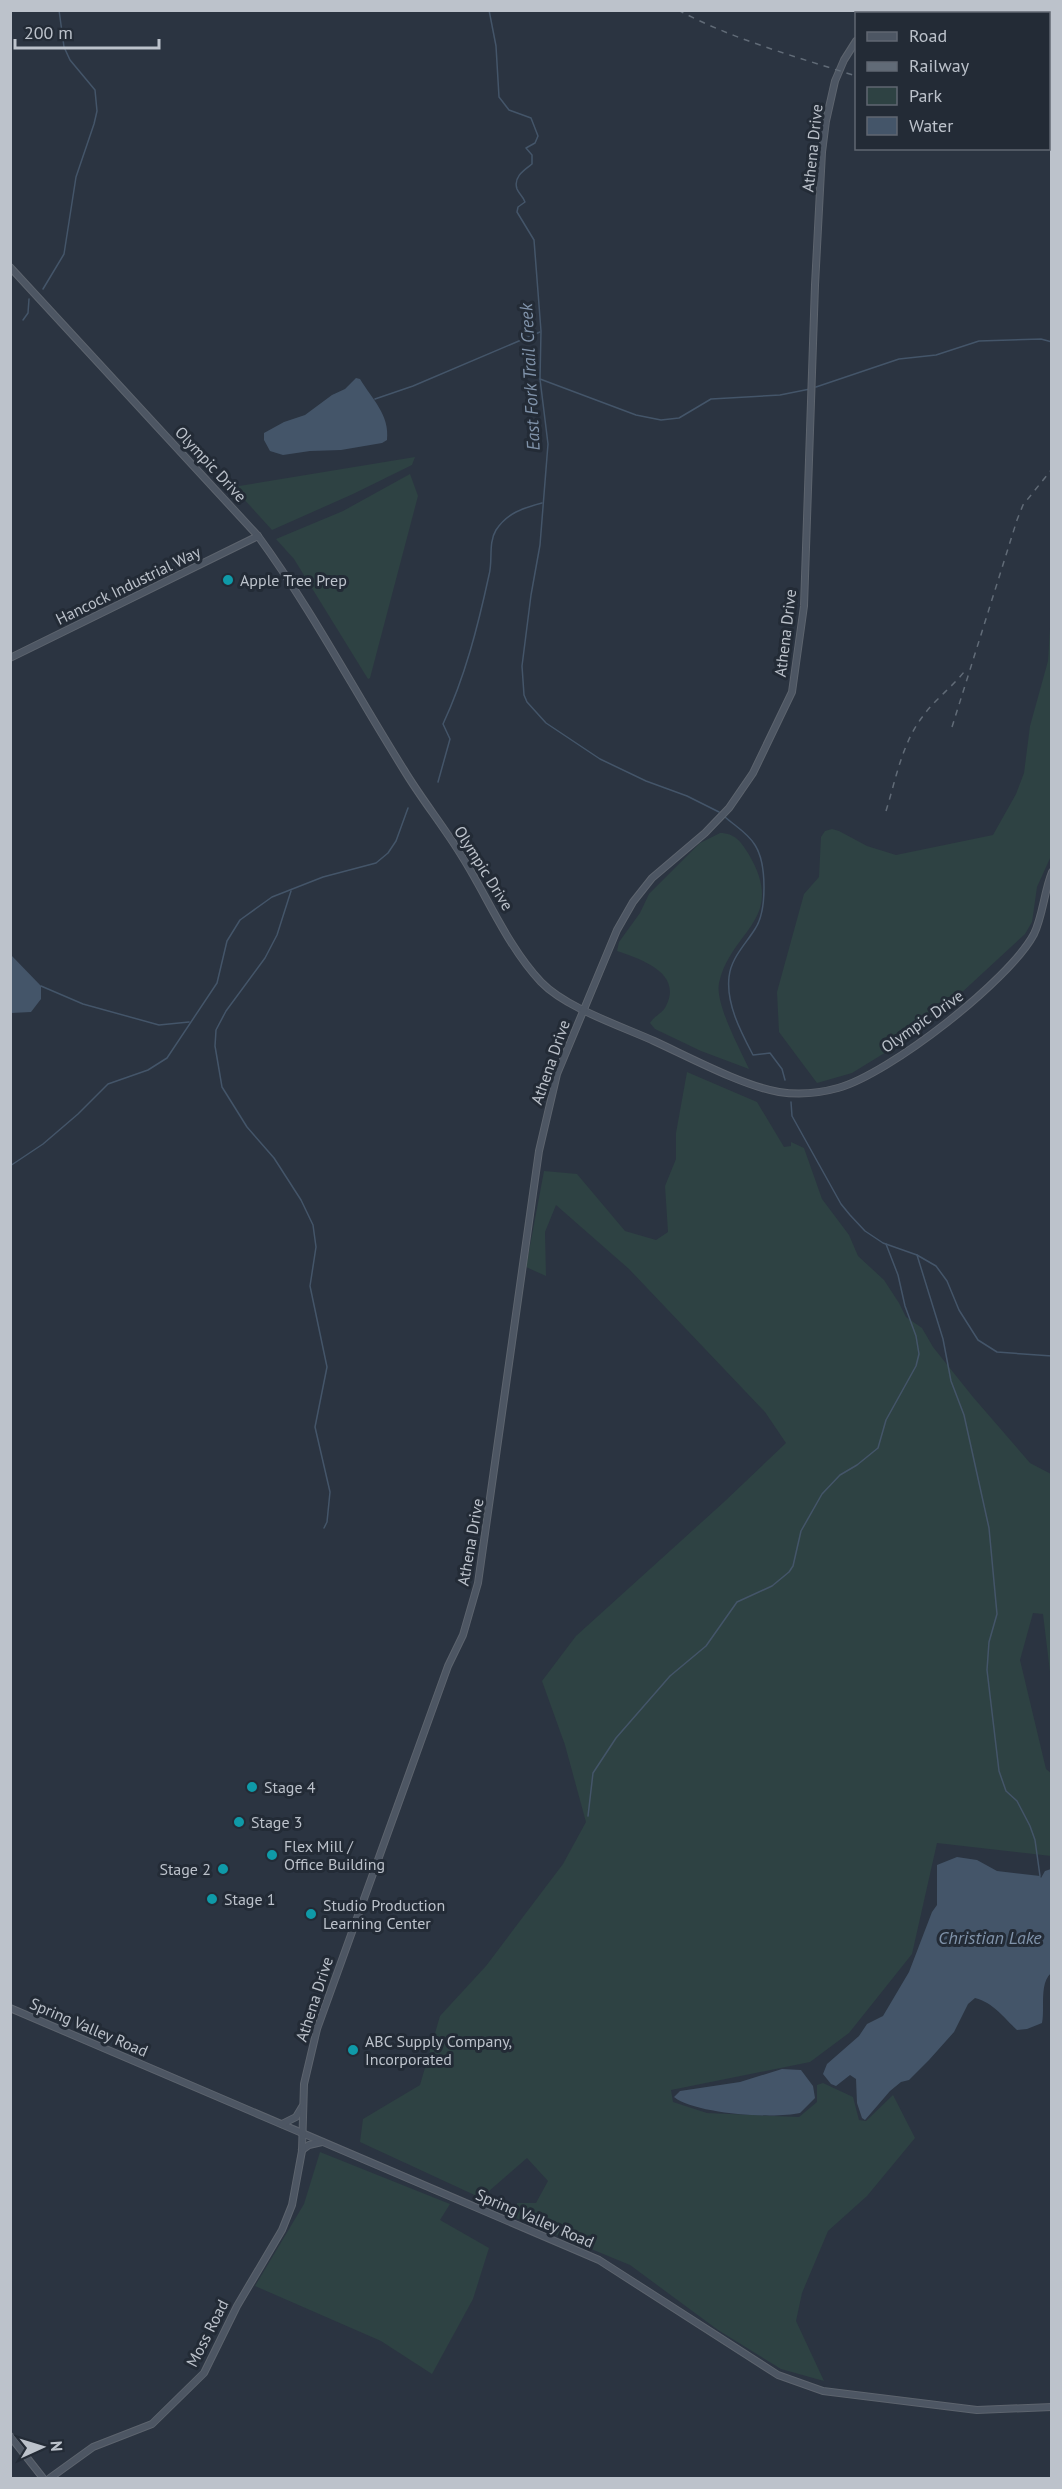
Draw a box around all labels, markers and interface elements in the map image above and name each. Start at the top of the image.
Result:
scale bar [15,12,159,50]
legend [855,12,1050,150]
text: 200 m [24,21,73,44]
text: Road [909,24,947,47]
text: Railway [909,54,970,77]
text: Park [909,84,942,107]
street label: Athena Drive [797,103,827,193]
text: Water [909,114,953,137]
water label: East Fork Trail Creek [514,302,545,451]
street label: Olympic Drive [171,422,251,506]
street label: Hancock Industrial Way [52,541,204,629]
place label: Apple Tree Prep [240,570,347,590]
marker: Apple Tree Prep [221,573,235,587]
street label: Athena Drive [770,588,800,678]
street label: Olympic Drive [450,822,518,914]
street label: Olympic Drive [877,985,967,1057]
street label: Athena Drive [526,1017,574,1107]
street label: Athena Drive [452,1497,488,1587]
place label: Stage 4 [264,1777,316,1797]
marker: Stage 4 [245,1780,259,1794]
place label: Stage 3 [251,1812,303,1832]
marker: Stage 3 [232,1815,246,1829]
place label: Flex Mill / Office Building [284,1836,385,1874]
marker: Flex Mill / Office Building [265,1848,279,1862]
place label: Stage 2 [159,1859,211,1879]
marker: Stage 2 [216,1862,230,1876]
place label: Stage 1 [224,1889,276,1909]
marker: Stage 1 [205,1892,219,1906]
place label: Studio Production Learning Center [323,1895,445,1933]
marker: Studio Production Learning Center [304,1907,318,1921]
water label: Christian Lake [938,1926,1042,1949]
street label: Athena Drive [291,1954,337,2044]
street label: Spring Valley Road [27,1993,151,2061]
place label: ABC Supply Company, Incorporated [365,2031,512,2069]
marker: ABC Supply Company, Incorporated [346,2043,360,2057]
street label: Spring Valley Road [473,2184,597,2252]
street label: Moss Road [182,2296,232,2370]
north arrow [12,2417,72,2477]
text: N [47,2440,67,2452]

